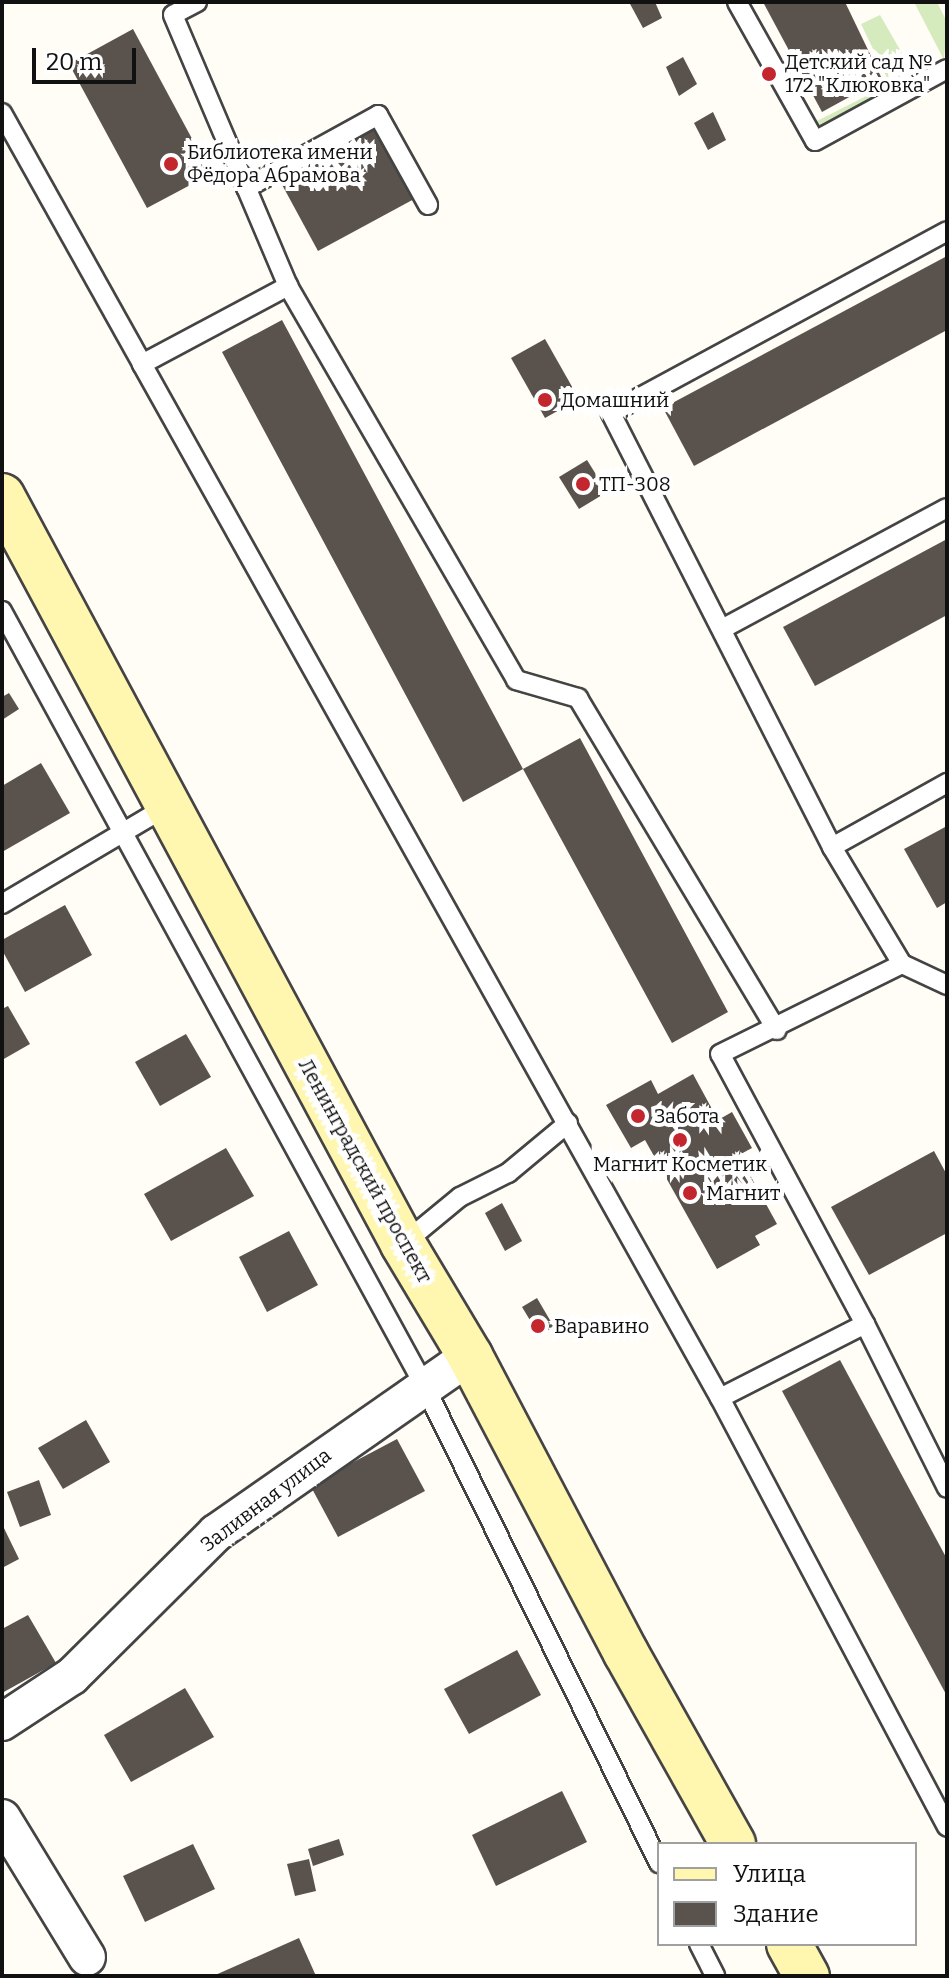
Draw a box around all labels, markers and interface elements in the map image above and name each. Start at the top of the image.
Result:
scale bar [36,32,140,82]
text: 20 m [46,48,102,76]
place label: Детский сад № 172 "Клюковка" [785,50,933,97]
marker: Детский сад № 172 "Клюковка" [760,65,778,83]
place label: Библиотека имени Фёдора Абрамова [187,140,373,187]
marker: Библиотека имени Фёдора Абрамова [162,155,180,173]
place label: Домашний [561,388,669,412]
marker: Домашний [536,391,554,409]
place label: ТП-308 [599,472,671,496]
marker: ТП-308 [574,475,592,493]
street label: Ленинградский проспект [293,1055,437,1287]
place label: Забота [654,1104,720,1128]
marker: Забота [629,1107,647,1125]
marker: Магнит Косметик [671,1131,689,1149]
place label: Магнит Косметик [593,1152,767,1176]
place label: Магнит [706,1181,780,1205]
marker: Магнит [681,1184,699,1202]
place label: Варавино [554,1314,649,1338]
marker: Варавино [529,1317,547,1335]
street label: Заливная улица [196,1443,336,1557]
legend [657,1842,917,1946]
text: Улица [733,1860,806,1888]
text: Здание [733,1900,819,1928]

